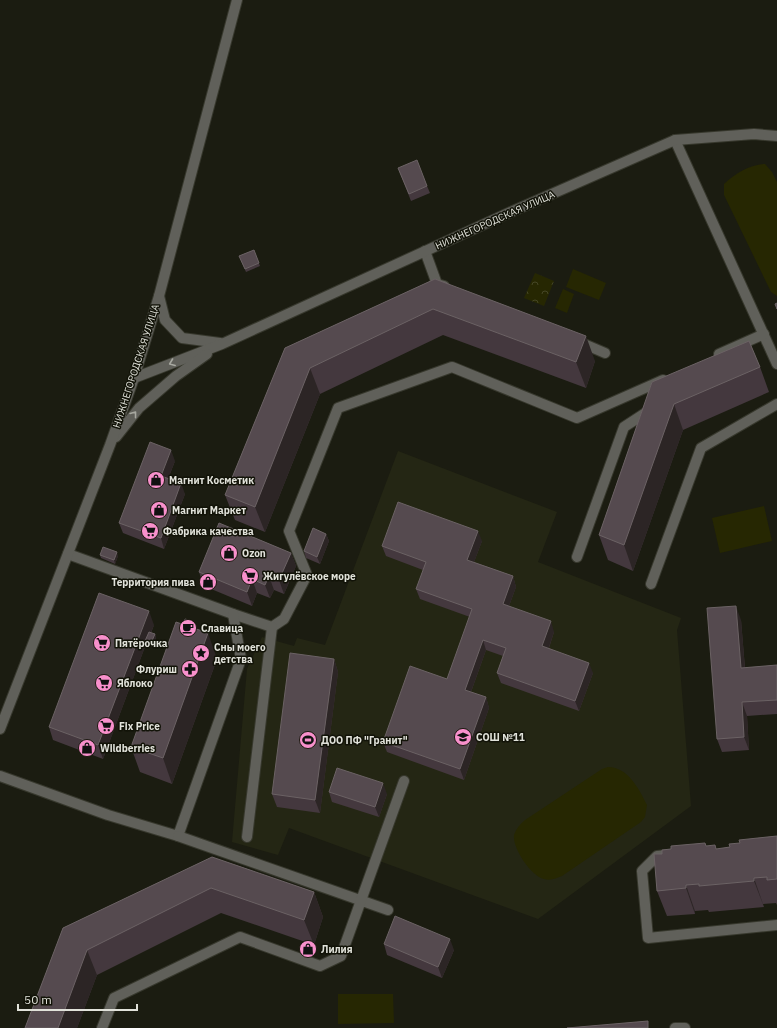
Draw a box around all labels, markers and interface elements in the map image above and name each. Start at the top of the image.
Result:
street label: НИЖНЕГОРОДСКАЯ УЛИЦА [433,187,557,252]
street label: НИЖНЕГОРОДСКАЯ УЛИЦА [110,302,162,430]
one-way arrow [169,358,176,366]
one-way arrow [129,412,136,419]
shop icon: Магнит Косметик [146,470,166,490]
place label: Магнит Косметик [169,474,254,487]
shop icon: Магнит Маркет [149,500,169,520]
place label: Магнит Маркет [172,504,246,517]
supermarket icon: Фабрика качества [140,521,160,541]
place label: Фабрика качества [163,525,254,538]
shop icon: Ozon [219,543,239,563]
place label: Ozon [242,547,266,560]
supermarket icon: Жигулёвское море [240,566,260,586]
place label: Жигулёвское море [263,570,356,583]
shop icon: Территория пива [198,572,218,592]
place label: Территория пива [112,576,195,589]
cafe icon: Славица [178,618,198,638]
place label: Славица [201,622,244,635]
supermarket icon: Пятёрочка [92,633,112,653]
place label: Пятёрочка [115,637,168,650]
place label: Сны моего детства [214,641,266,666]
place icon: Сны моего детства [191,643,211,663]
pharmacy icon: Флуриш [180,659,200,679]
place label: Флуриш [136,663,177,676]
supermarket icon: Яблоко [94,673,114,693]
place label: Яблоко [117,677,153,690]
supermarket icon: Fix Price [96,716,116,736]
place label: Fix Price [119,720,160,733]
school or university icon: СОШ №11 [453,727,473,747]
sports icon: ДОО ПФ "Гранит" [298,730,318,750]
place label: СОШ №11 [476,731,525,744]
place label: ДОО ПФ "Гранит" [321,734,408,747]
shop icon: Wildberries [77,738,97,758]
place label: Wildberries [100,742,155,755]
shop icon: Лилия [298,939,318,959]
place label: Лилия [321,943,353,956]
scale bar [18,986,137,1012]
text: 50 m [24,992,52,1007]

